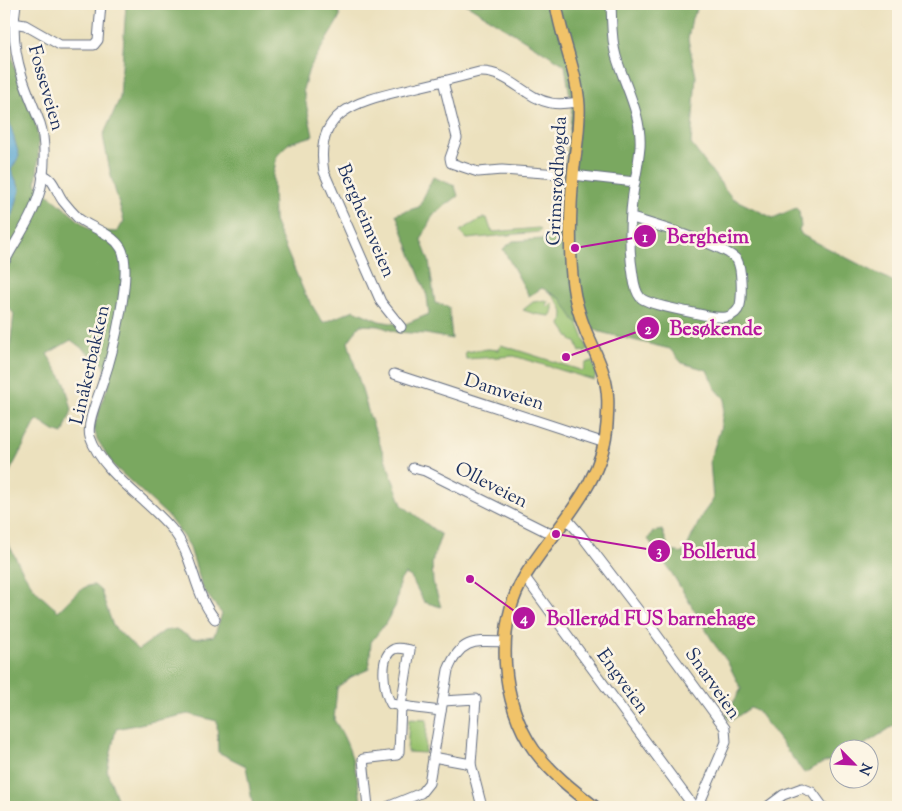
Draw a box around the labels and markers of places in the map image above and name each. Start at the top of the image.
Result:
callout: Bergheim [632,219,760,254]
callout: Besøkende [635,311,773,346]
callout: Bollerud [647,534,766,569]
callout: Bollerød FUS barnehage [511,601,765,636]

